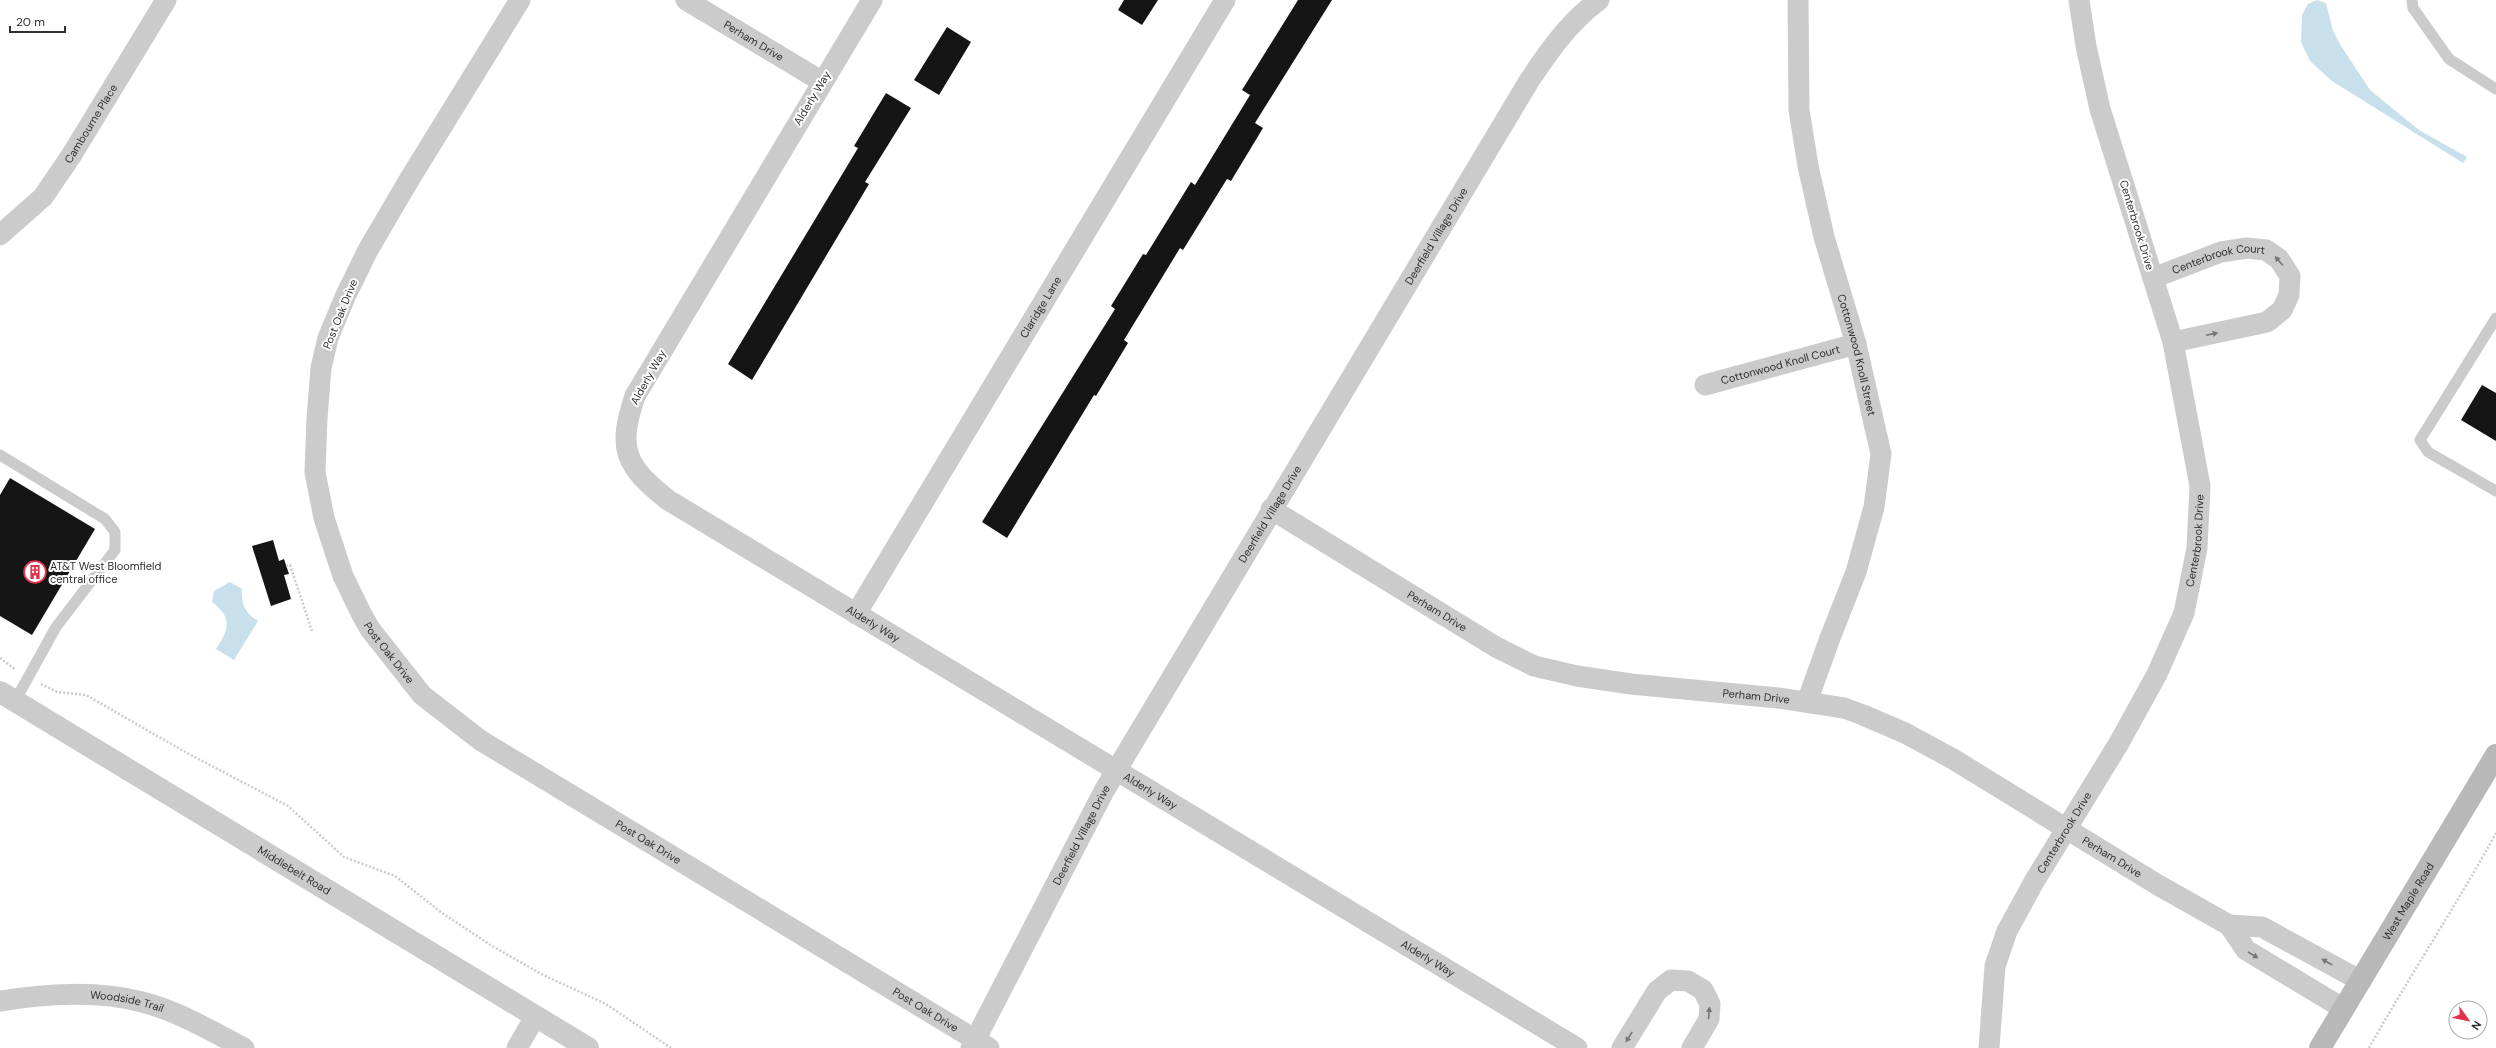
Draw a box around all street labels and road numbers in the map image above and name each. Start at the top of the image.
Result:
street label: Perham Drive [721,17,786,64]
street label: Alderly Way [790,68,834,128]
street label: Cambourne Place [61,81,120,166]
street label: Centerbrook Drive [2117,178,2157,272]
street label: Deerfield Village Drive [1402,185,1471,287]
street label: Centerbrook Court [2170,241,2266,277]
street label: Claridge Lane [1017,274,1064,341]
street label: Post Oak Drive [320,277,360,351]
street label: Cottonwood Knoll Street [1834,292,1879,417]
street label: Cottonwood Knoll Court [1719,342,1841,387]
street label: Alderly Way [627,347,669,407]
street label: Deerfield Village Drive [1235,463,1304,565]
street label: Centerbrook Drive [2182,494,2207,588]
street label: Perham Drive [1405,587,1470,635]
street label: Alderly Way [844,602,903,645]
street label: Post Oak Drive [361,620,417,686]
street label: Perham Drive [1722,686,1791,707]
street label: Alderly Way [1121,769,1180,813]
street label: Deerfield Village Drive [1050,782,1113,887]
street label: Centerbrook Drive [2034,789,2094,876]
street label: Post Oak Drive [613,817,684,867]
street label: Perham Drive [2080,833,2145,881]
street label: Middlebelt Road [255,843,333,898]
street label: West Maple Road [2379,860,2437,943]
street label: Alderly Way [1399,937,1458,980]
street label: Post Oak Drive [890,984,961,1035]
street label: Woodside Trail [90,988,166,1015]

